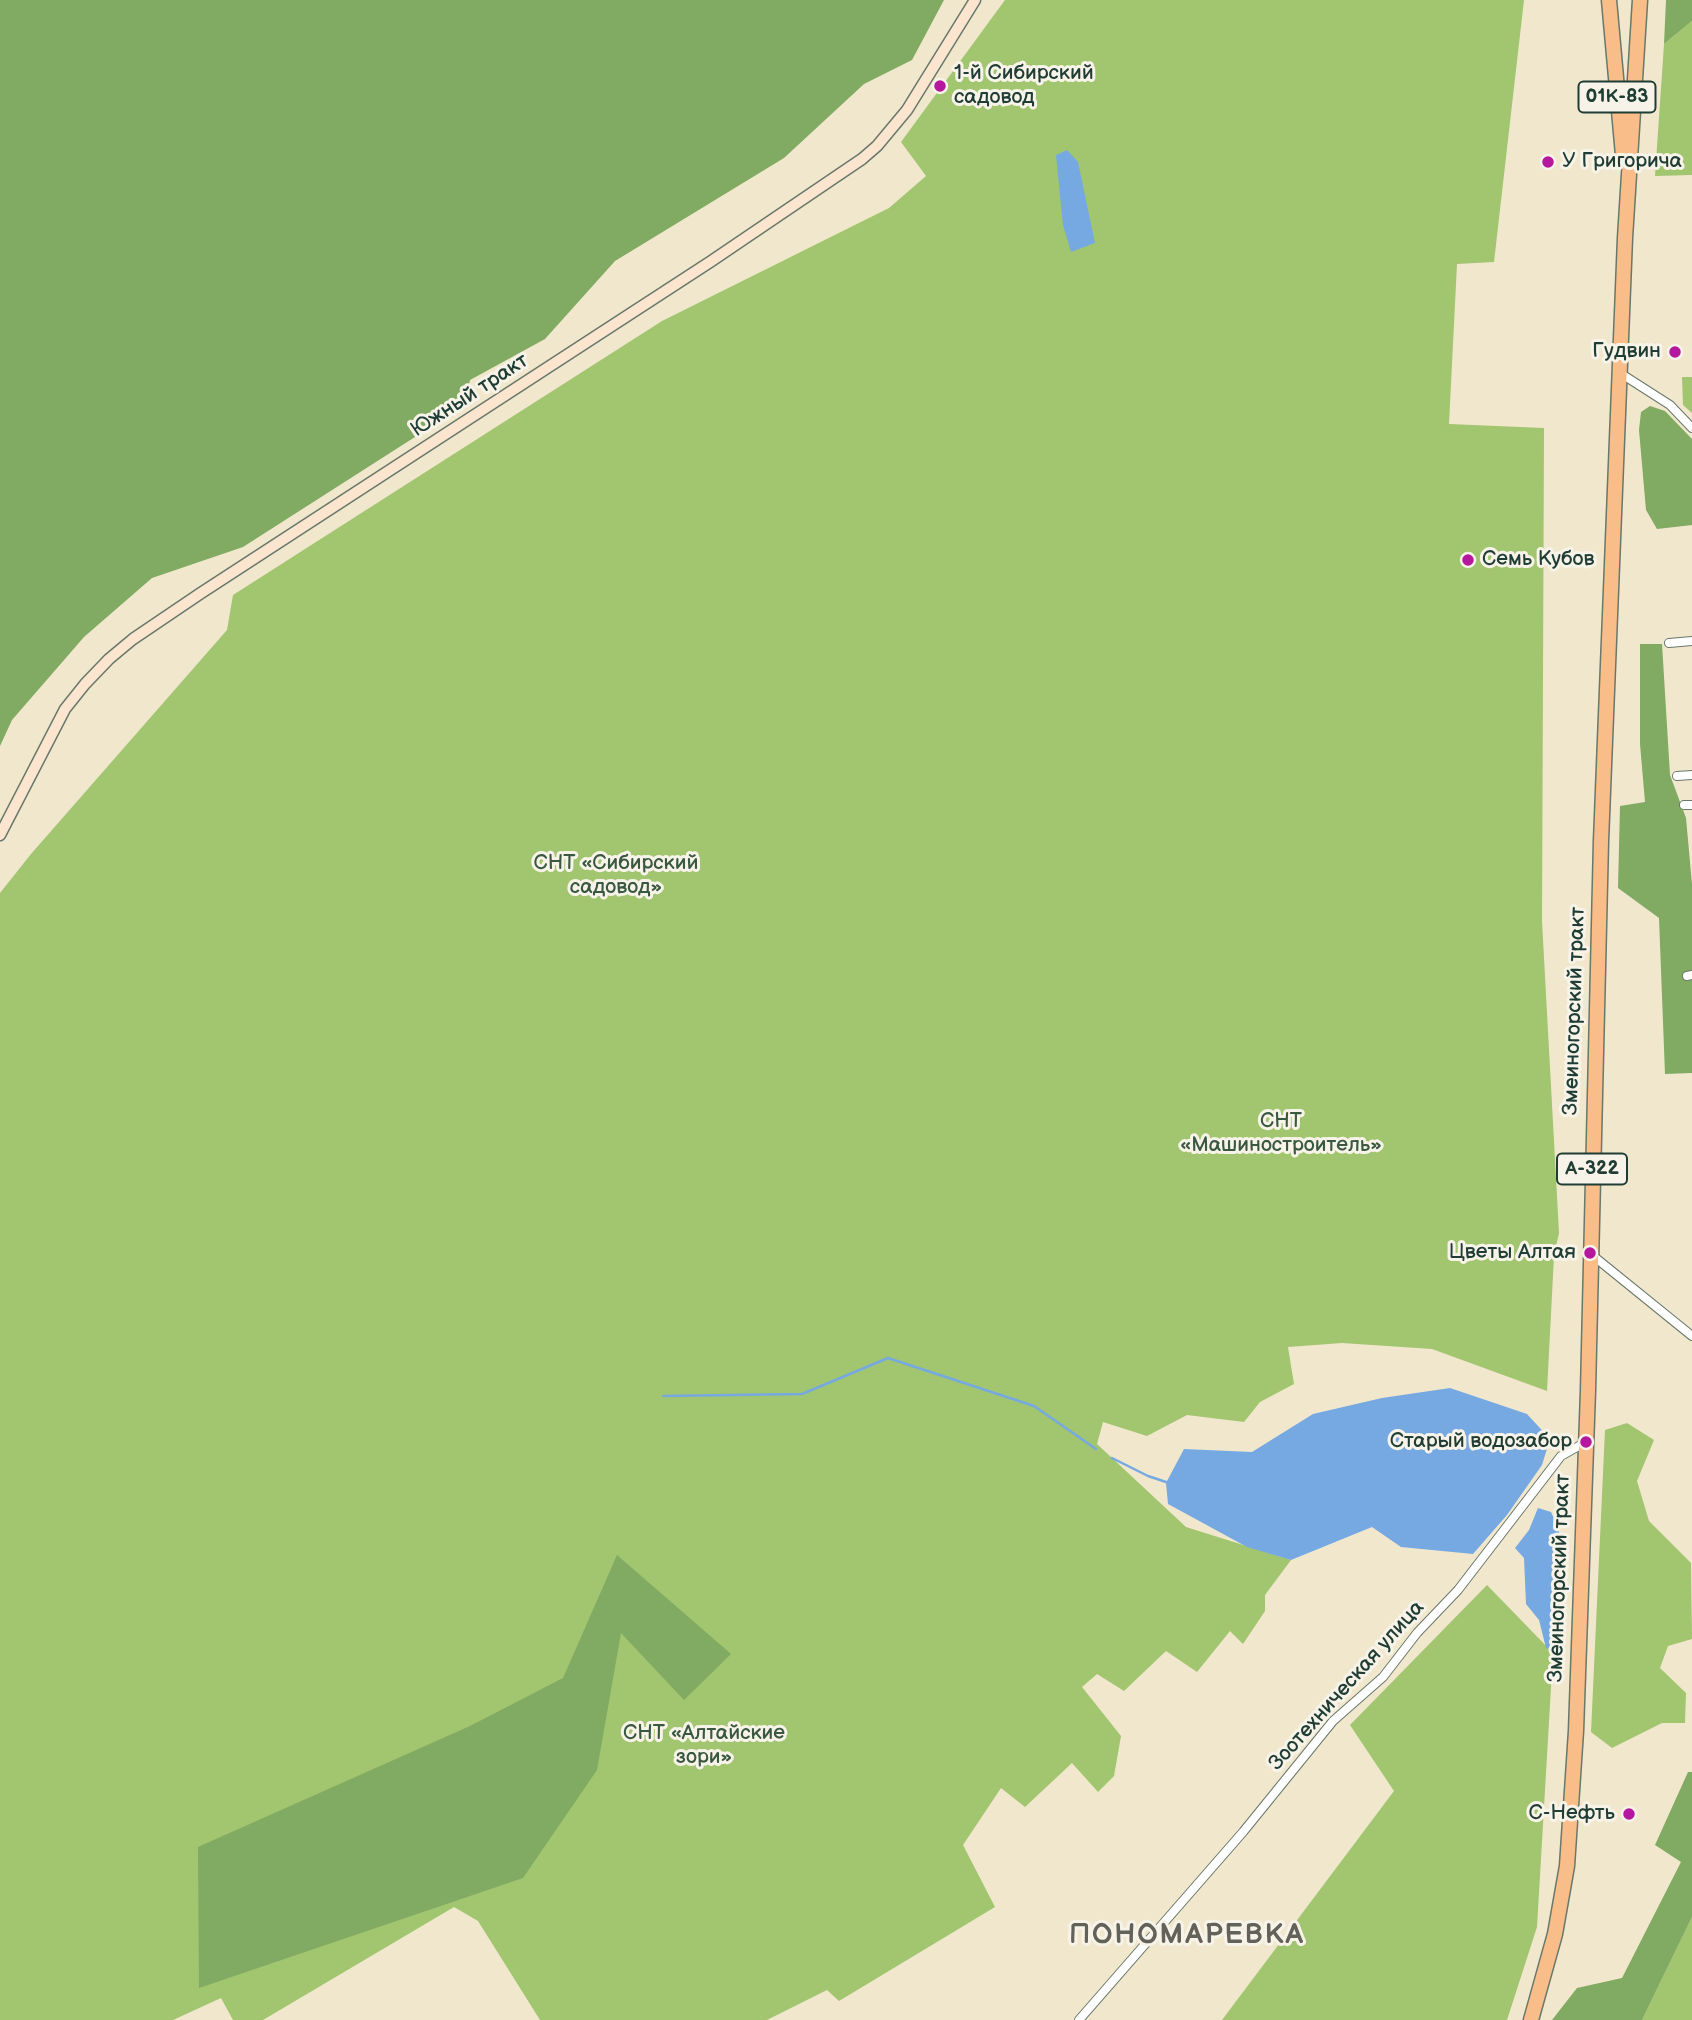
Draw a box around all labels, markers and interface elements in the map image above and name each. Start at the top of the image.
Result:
place label: 1-й Сибирский садовод [954,61,1094,111]
marker: 1-й Сибирский садовод [932,78,948,94]
road number: 01К-83 [1578,82,1656,113]
place label: У Григорича [1562,149,1682,175]
marker: У Григорича [1540,154,1556,170]
place label: Гудвин [1592,339,1661,365]
marker: Гудвин [1667,344,1683,360]
street label: Южный тракт [407,349,533,443]
place label: Семь Кубов [1482,547,1594,573]
marker: Семь Кубов [1460,552,1476,568]
park label: СНТ «Сибирский садовод» [534,851,698,901]
street label: Змеиногорский тракт [1559,906,1591,1116]
park label: СНТ «Машиностроитель» [1180,1109,1382,1159]
road number: А-322 [1557,1154,1627,1184]
place label: Цветы Алтая [1449,1240,1576,1266]
marker: Цветы Алтая [1582,1245,1598,1261]
place label: Старый водозабор [1390,1429,1572,1455]
marker: Старый водозабор [1578,1434,1594,1450]
street label: Змеиногорский тракт [1544,1473,1576,1683]
street label: Зоотехническая улица [1264,1596,1430,1776]
park label: СНТ «Алтайские зори» [623,1721,785,1771]
place label: С-Нефть [1529,1801,1615,1827]
marker: С-Нефть [1621,1806,1637,1822]
district label: ПОНОМАРЕВКА [1070,1919,1304,1953]

